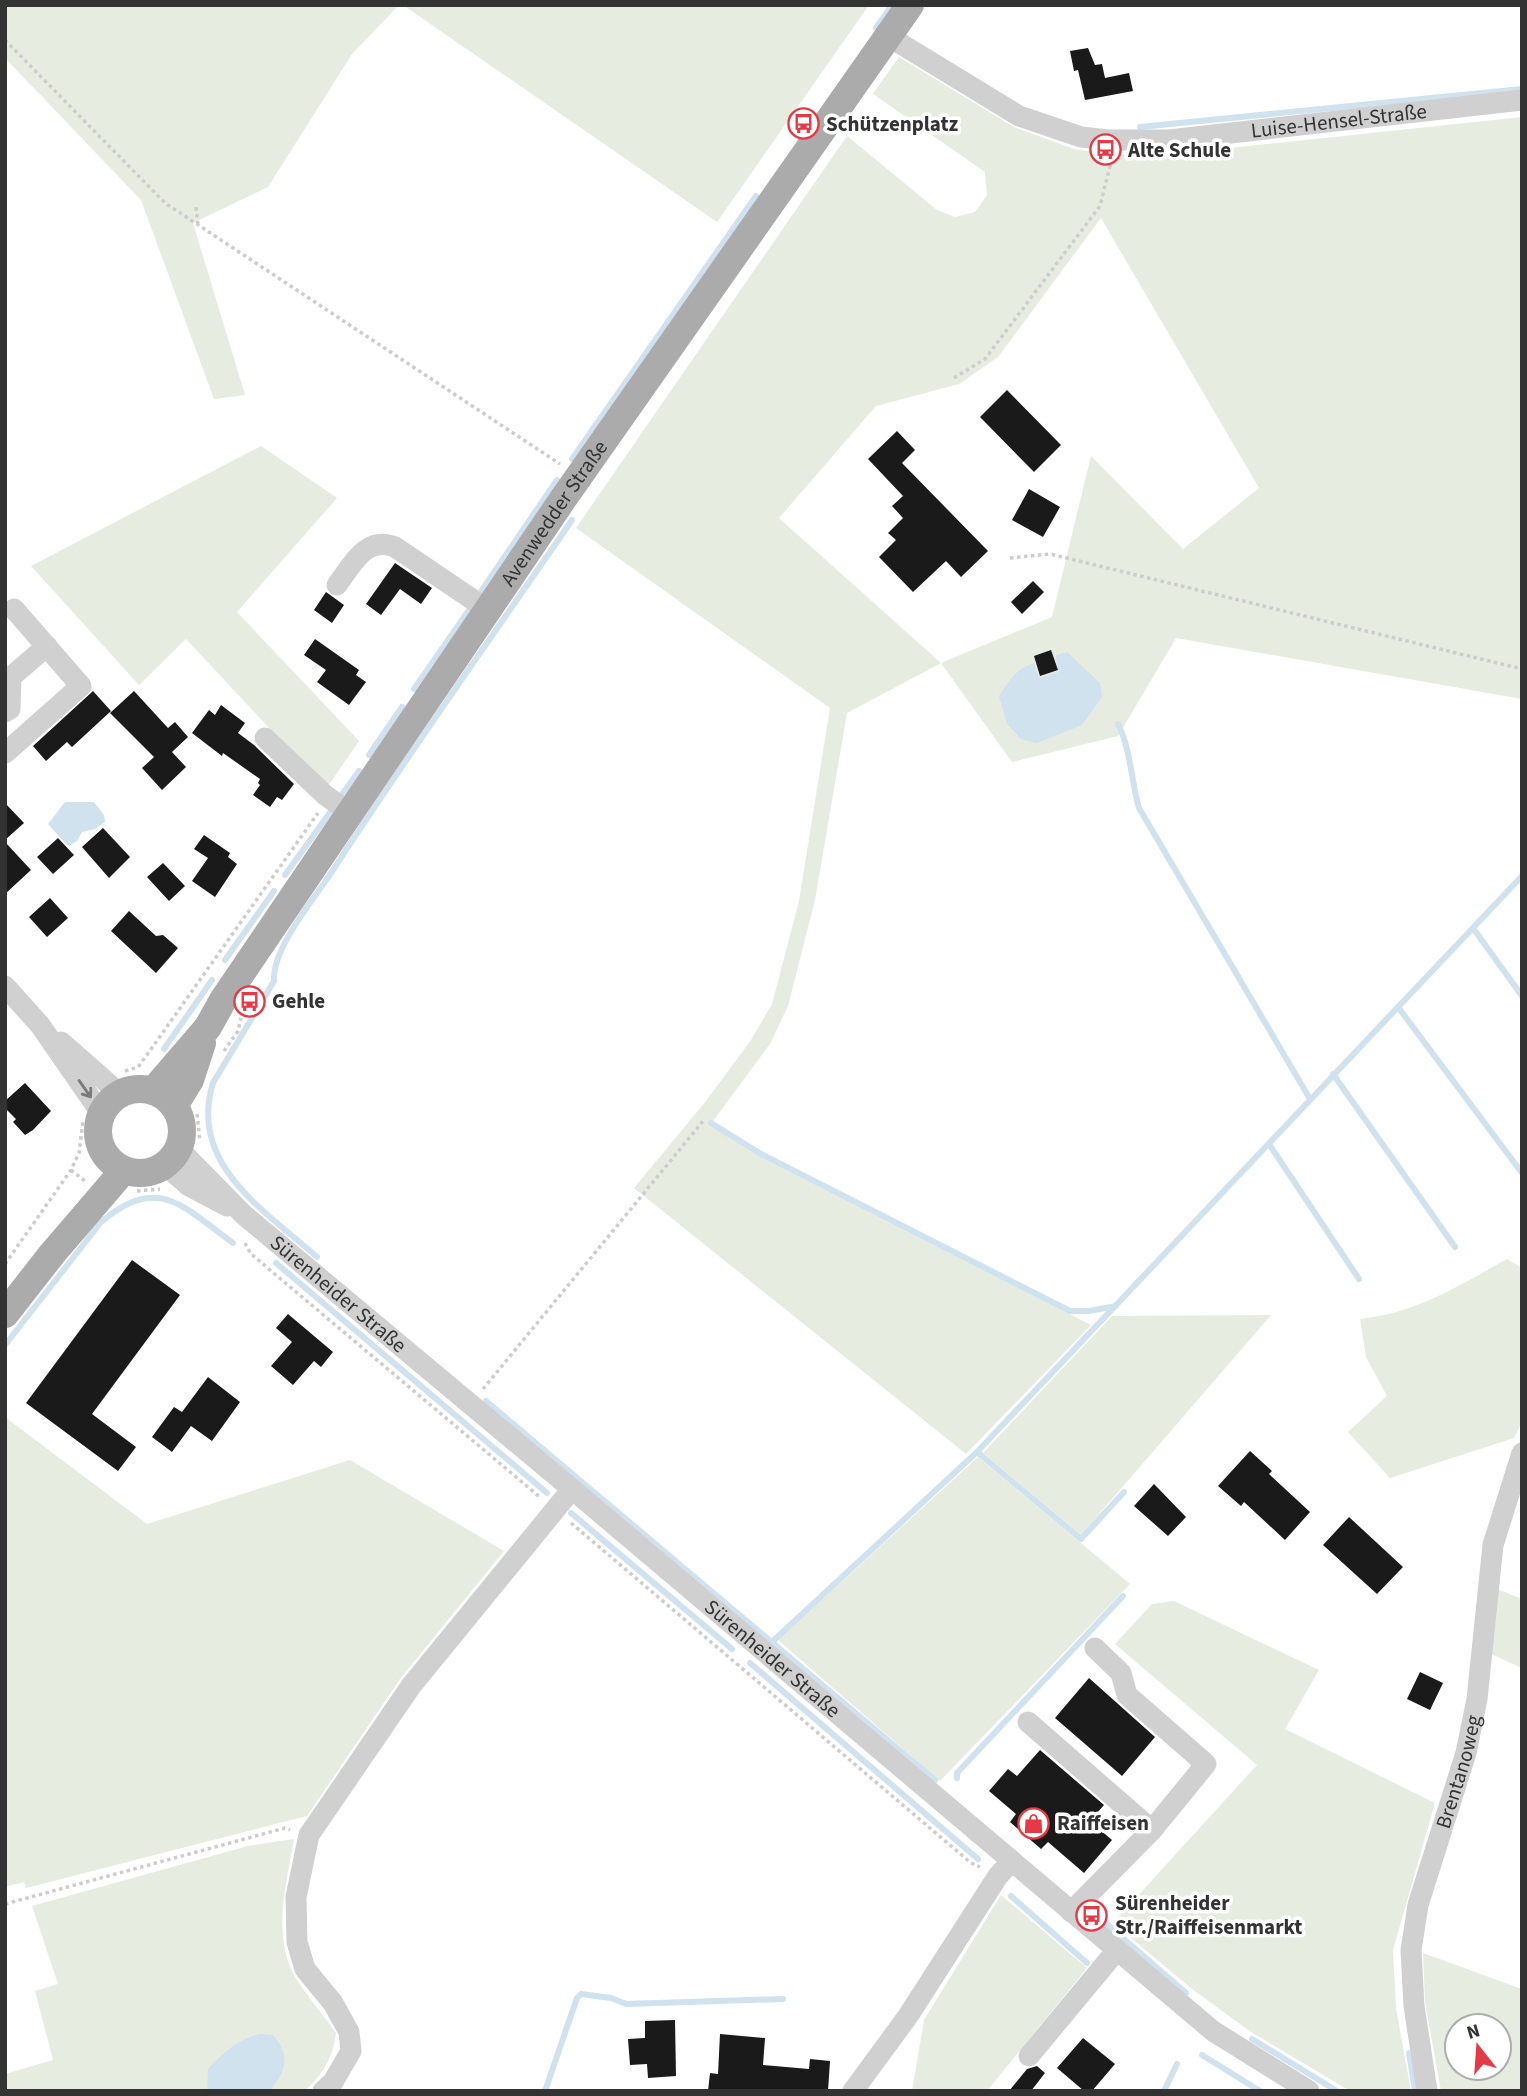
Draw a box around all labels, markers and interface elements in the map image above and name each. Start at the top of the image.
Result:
street label: Luise-Hensel-Straße [1249,96,1428,146]
bus stop icon: Schützenplatz [786,107,820,141]
place label: Schützenplatz [826,109,959,139]
bus stop icon: Alte Schule [1088,133,1122,167]
place label: Alte Schule [1127,135,1231,165]
street label: Avenwedder Straße [493,434,615,592]
bus stop icon: Gehle [232,984,266,1018]
place label: Gehle [272,986,325,1016]
one-way arrow [78,1079,92,1098]
street label: Sürenheider Straße [264,1228,413,1360]
street label: Sürenheider Straße [698,1592,847,1725]
street label: Brentanoweg [1428,1712,1488,1833]
shop icon: Raiffeisen [1017,1806,1051,1840]
place label: Raiffeisen [1057,1808,1149,1838]
place label: Sürenheider Str./Raiffeisenmarkt [1115,1888,1302,1942]
bus stop icon: Sürenheider Str./Raiffeisenmarkt [1075,1898,1109,1932]
north arrow [1443,2012,1513,2082]
text: N [1463,2017,1483,2047]

